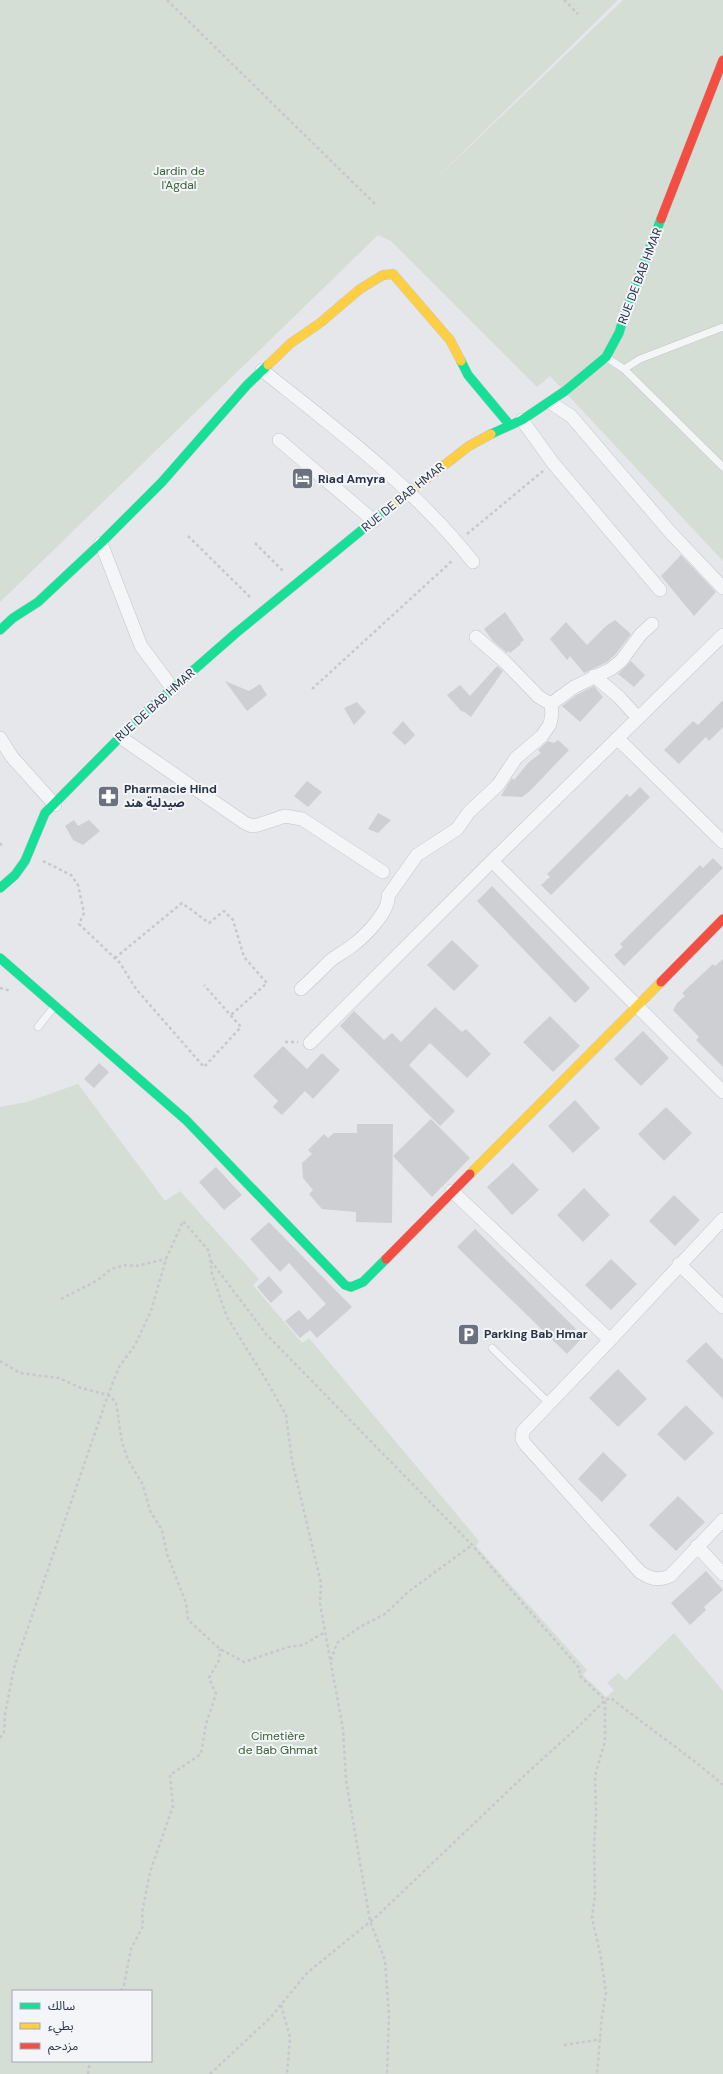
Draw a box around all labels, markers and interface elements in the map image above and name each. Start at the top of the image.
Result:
park label: Jardin de l'Agdal [153,163,205,193]
street label: RUE DE BAB HMAR [614,225,666,327]
street label: RUE DE BAB HMAR [358,459,448,535]
hotel icon: Riad Amyra [289,466,315,492]
place label: Riad Amyra [318,471,385,487]
street label: RUE DE BAB HMAR [112,665,198,745]
place label: Pharmacie Hind صيدلية هند [124,781,217,811]
pharmacy icon: Pharmacie Hind صيدلية هند [96,783,122,809]
parking icon: Parking Bab Hmar [456,1321,482,1347]
place label: Parking Bab Hmar [484,1326,588,1342]
park label: Cimetière de Bab Ghmat [238,1728,318,1758]
legend [12,1990,152,2062]
text: سالك [48,1998,75,2014]
text: بطيء [48,2018,74,2036]
text: مزدحم [48,2038,78,2055]

